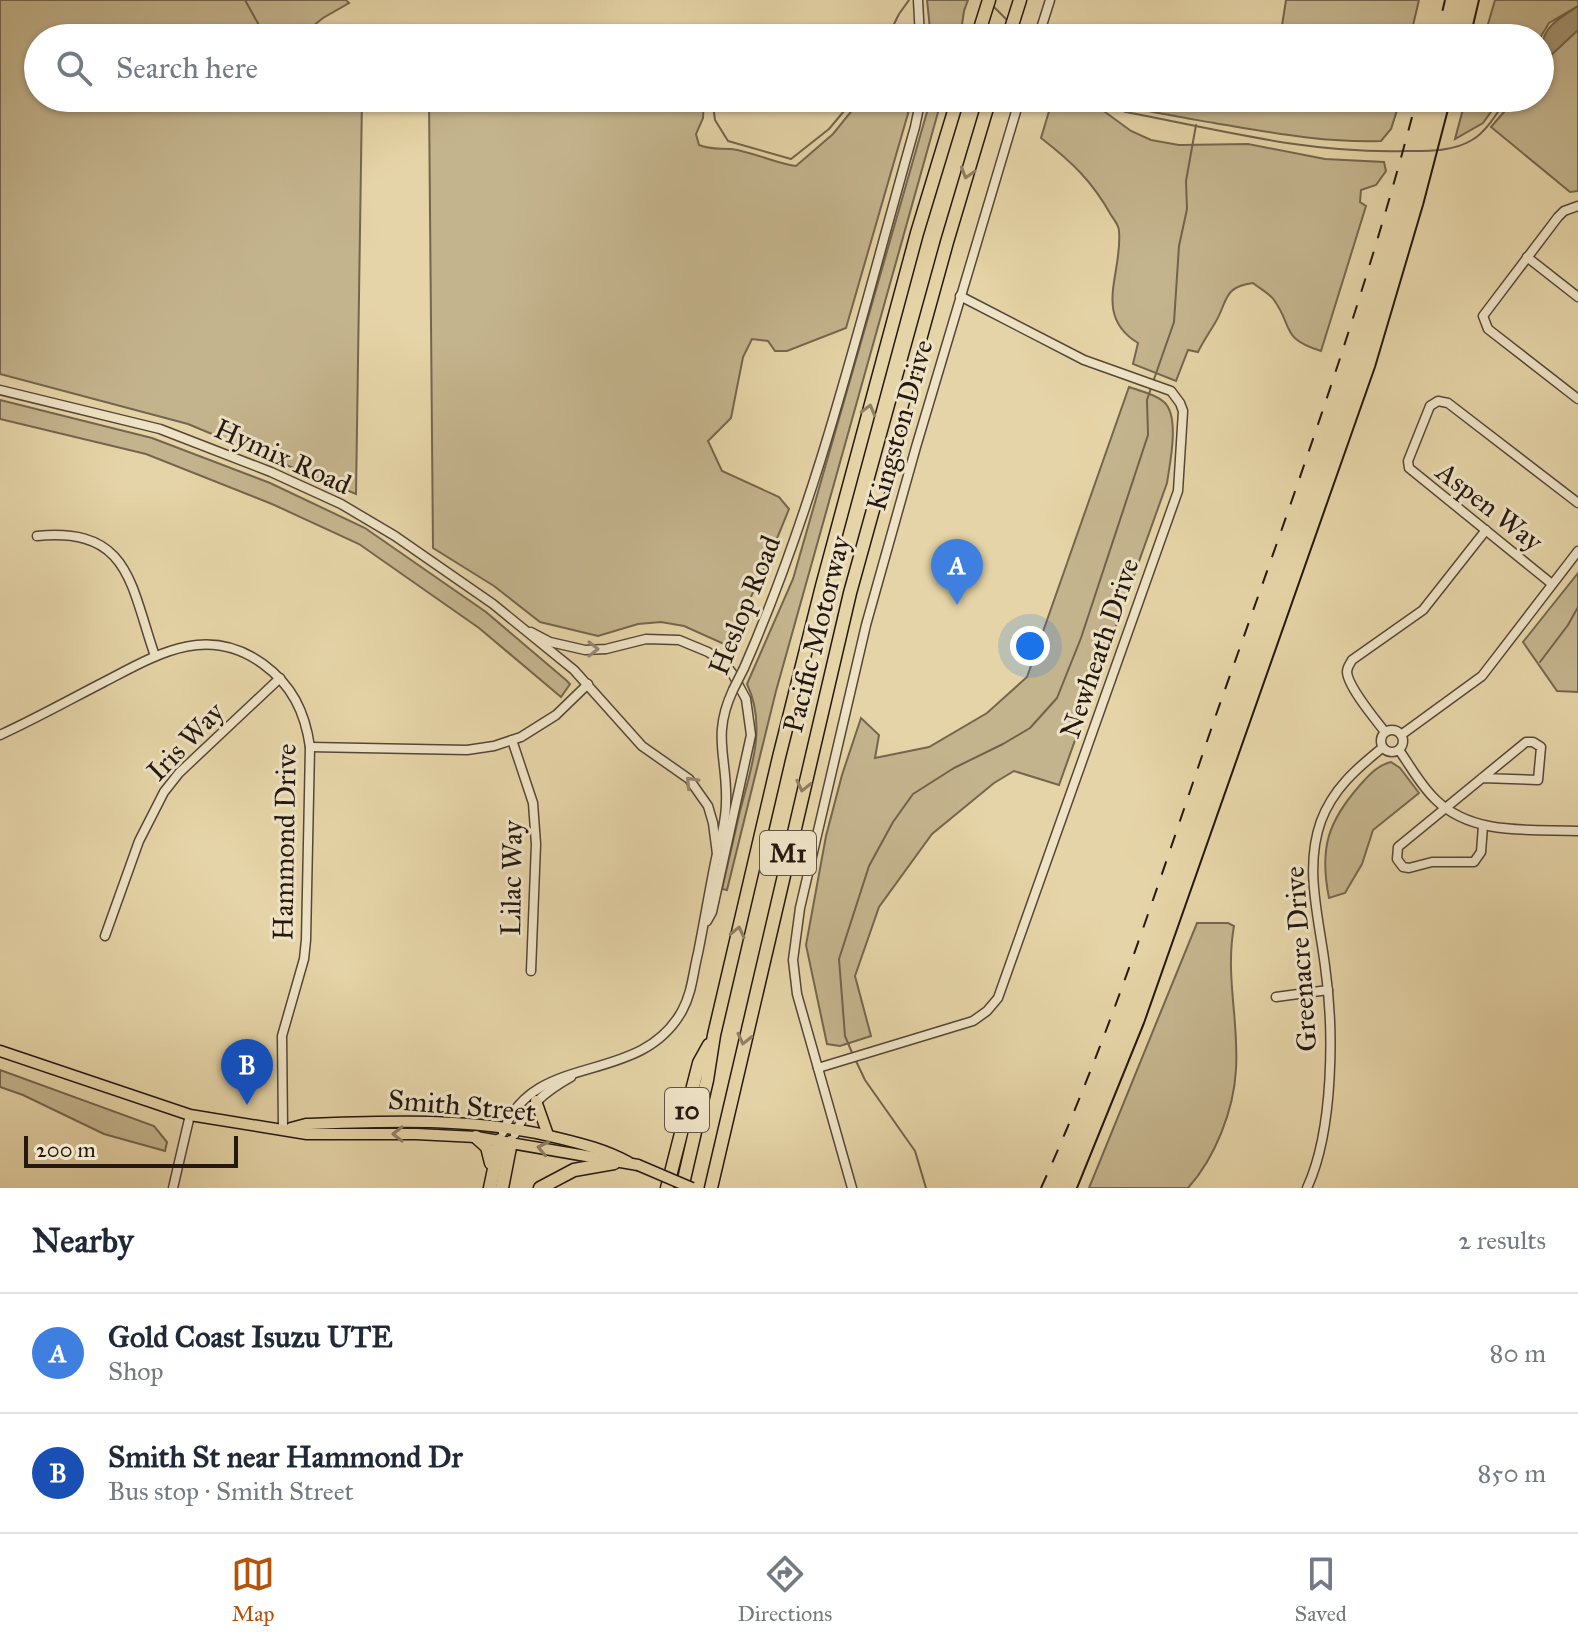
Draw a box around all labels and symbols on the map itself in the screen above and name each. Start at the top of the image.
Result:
one-way arrow [960,165,976,179]
street label: Kingston Drive [858,336,941,515]
one-way arrow [859,403,876,417]
street label: Hymix Road [209,411,357,502]
street label: Aspen Way [1429,453,1551,559]
street label: Heslop Road [701,530,788,680]
street label: Pacific Motorway [775,531,858,736]
pin: A [931,539,983,605]
street label: Newheath Drive [1052,553,1147,743]
your location [1010,626,1050,666]
one-way arrow [587,640,600,658]
street label: Iris Way [139,694,232,788]
street label: Hammond Drive [265,743,304,941]
one-way arrow [686,777,700,792]
one-way arrow [796,779,813,792]
street label: Lilac Way [493,819,530,936]
road number: M1 [760,831,816,875]
street label: Greenacre Drive [1277,865,1324,1053]
one-way arrow [729,926,746,939]
one-way arrow [736,1032,753,1045]
pin: B [221,1039,273,1105]
street label: Smith Street [387,1082,537,1129]
road number: 10 [665,1088,709,1132]
one-way arrow [391,1125,404,1143]
scale bar [24,1132,238,1168]
one-way arrow [537,1140,550,1157]

